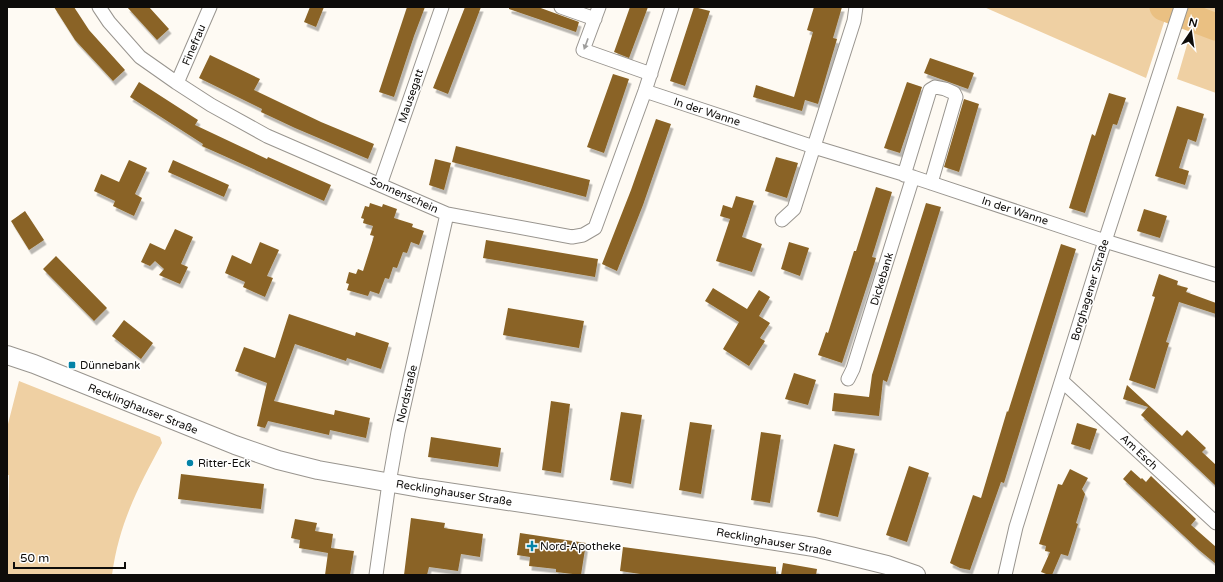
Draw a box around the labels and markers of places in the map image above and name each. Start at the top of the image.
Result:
place label: Dünnebank [80,359,140,372]
marker: Dünnebank [67,360,77,370]
place label: Ritter-Eck [198,457,251,470]
marker: Ritter-Eck [185,458,195,468]
place label: Nord-Apotheke [540,540,621,553]
marker: Nord-Apotheke [527,541,537,551]

